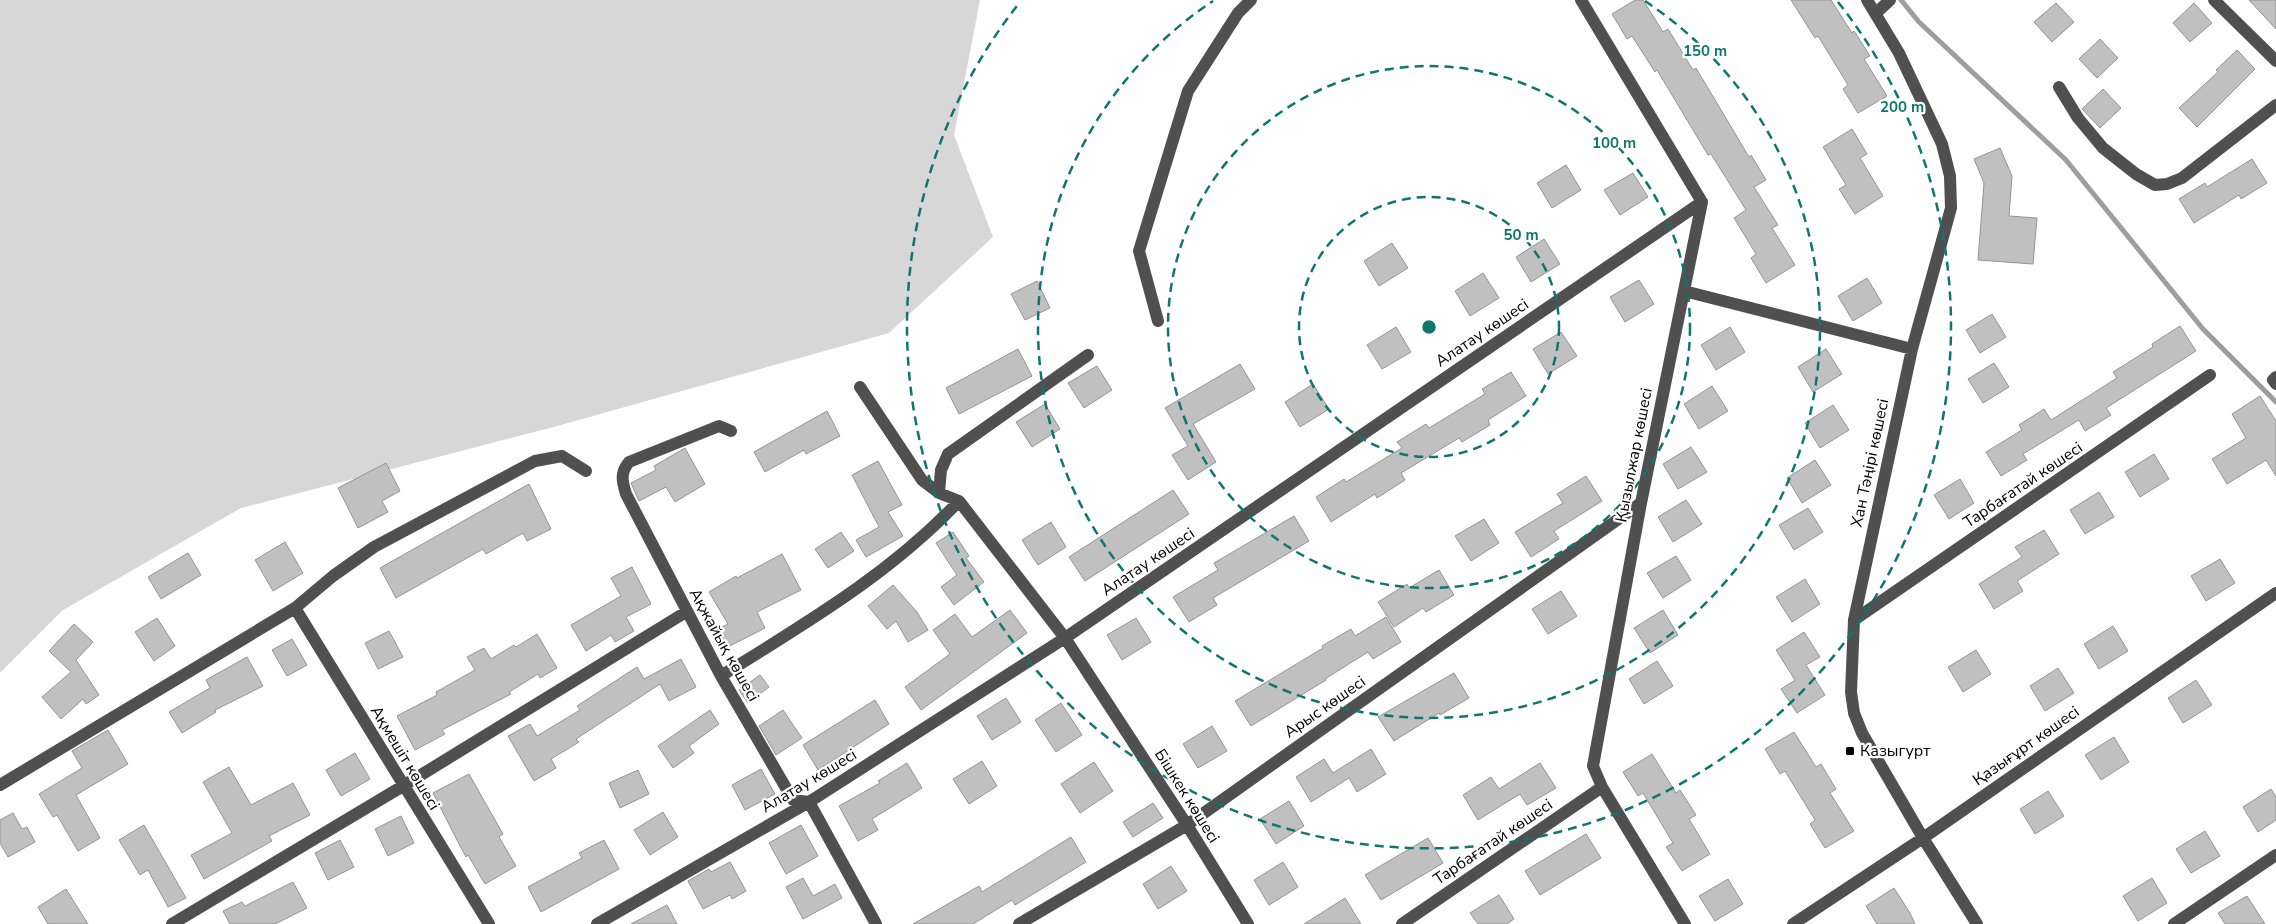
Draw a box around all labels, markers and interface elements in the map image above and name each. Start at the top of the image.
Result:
text: 150 m [1683,41,1727,61]
text: 200 m [1880,97,1924,117]
text: 100 m [1592,133,1636,153]
text: 50 m [1503,225,1539,245]
street label: Алатау көшесі [1431,294,1533,372]
centre of rings [1420,318,1438,336]
street label: Қызылжар көшесі [1610,386,1658,524]
street label: Хан Тәңірі көшесі [1846,397,1894,529]
street label: Тарбағатай көшесі [1959,437,2087,533]
street label: Алатау көшесі [1097,523,1199,601]
street label: Ақжайық көшесі [684,584,764,706]
street label: Арыс көшесі [1280,671,1370,743]
street label: Қазығұрт көшесі [1968,701,2084,791]
street label: Ақмешіт көшесі [365,702,445,814]
place label: Казыгурт [1860,740,1931,762]
street label: Алатау көшесі [757,744,861,818]
street label: Бішкек көшесі [1149,745,1225,847]
marker: Казыгурт [1844,745,1856,757]
street label: Тарбағатай көшесі [1429,794,1557,890]

